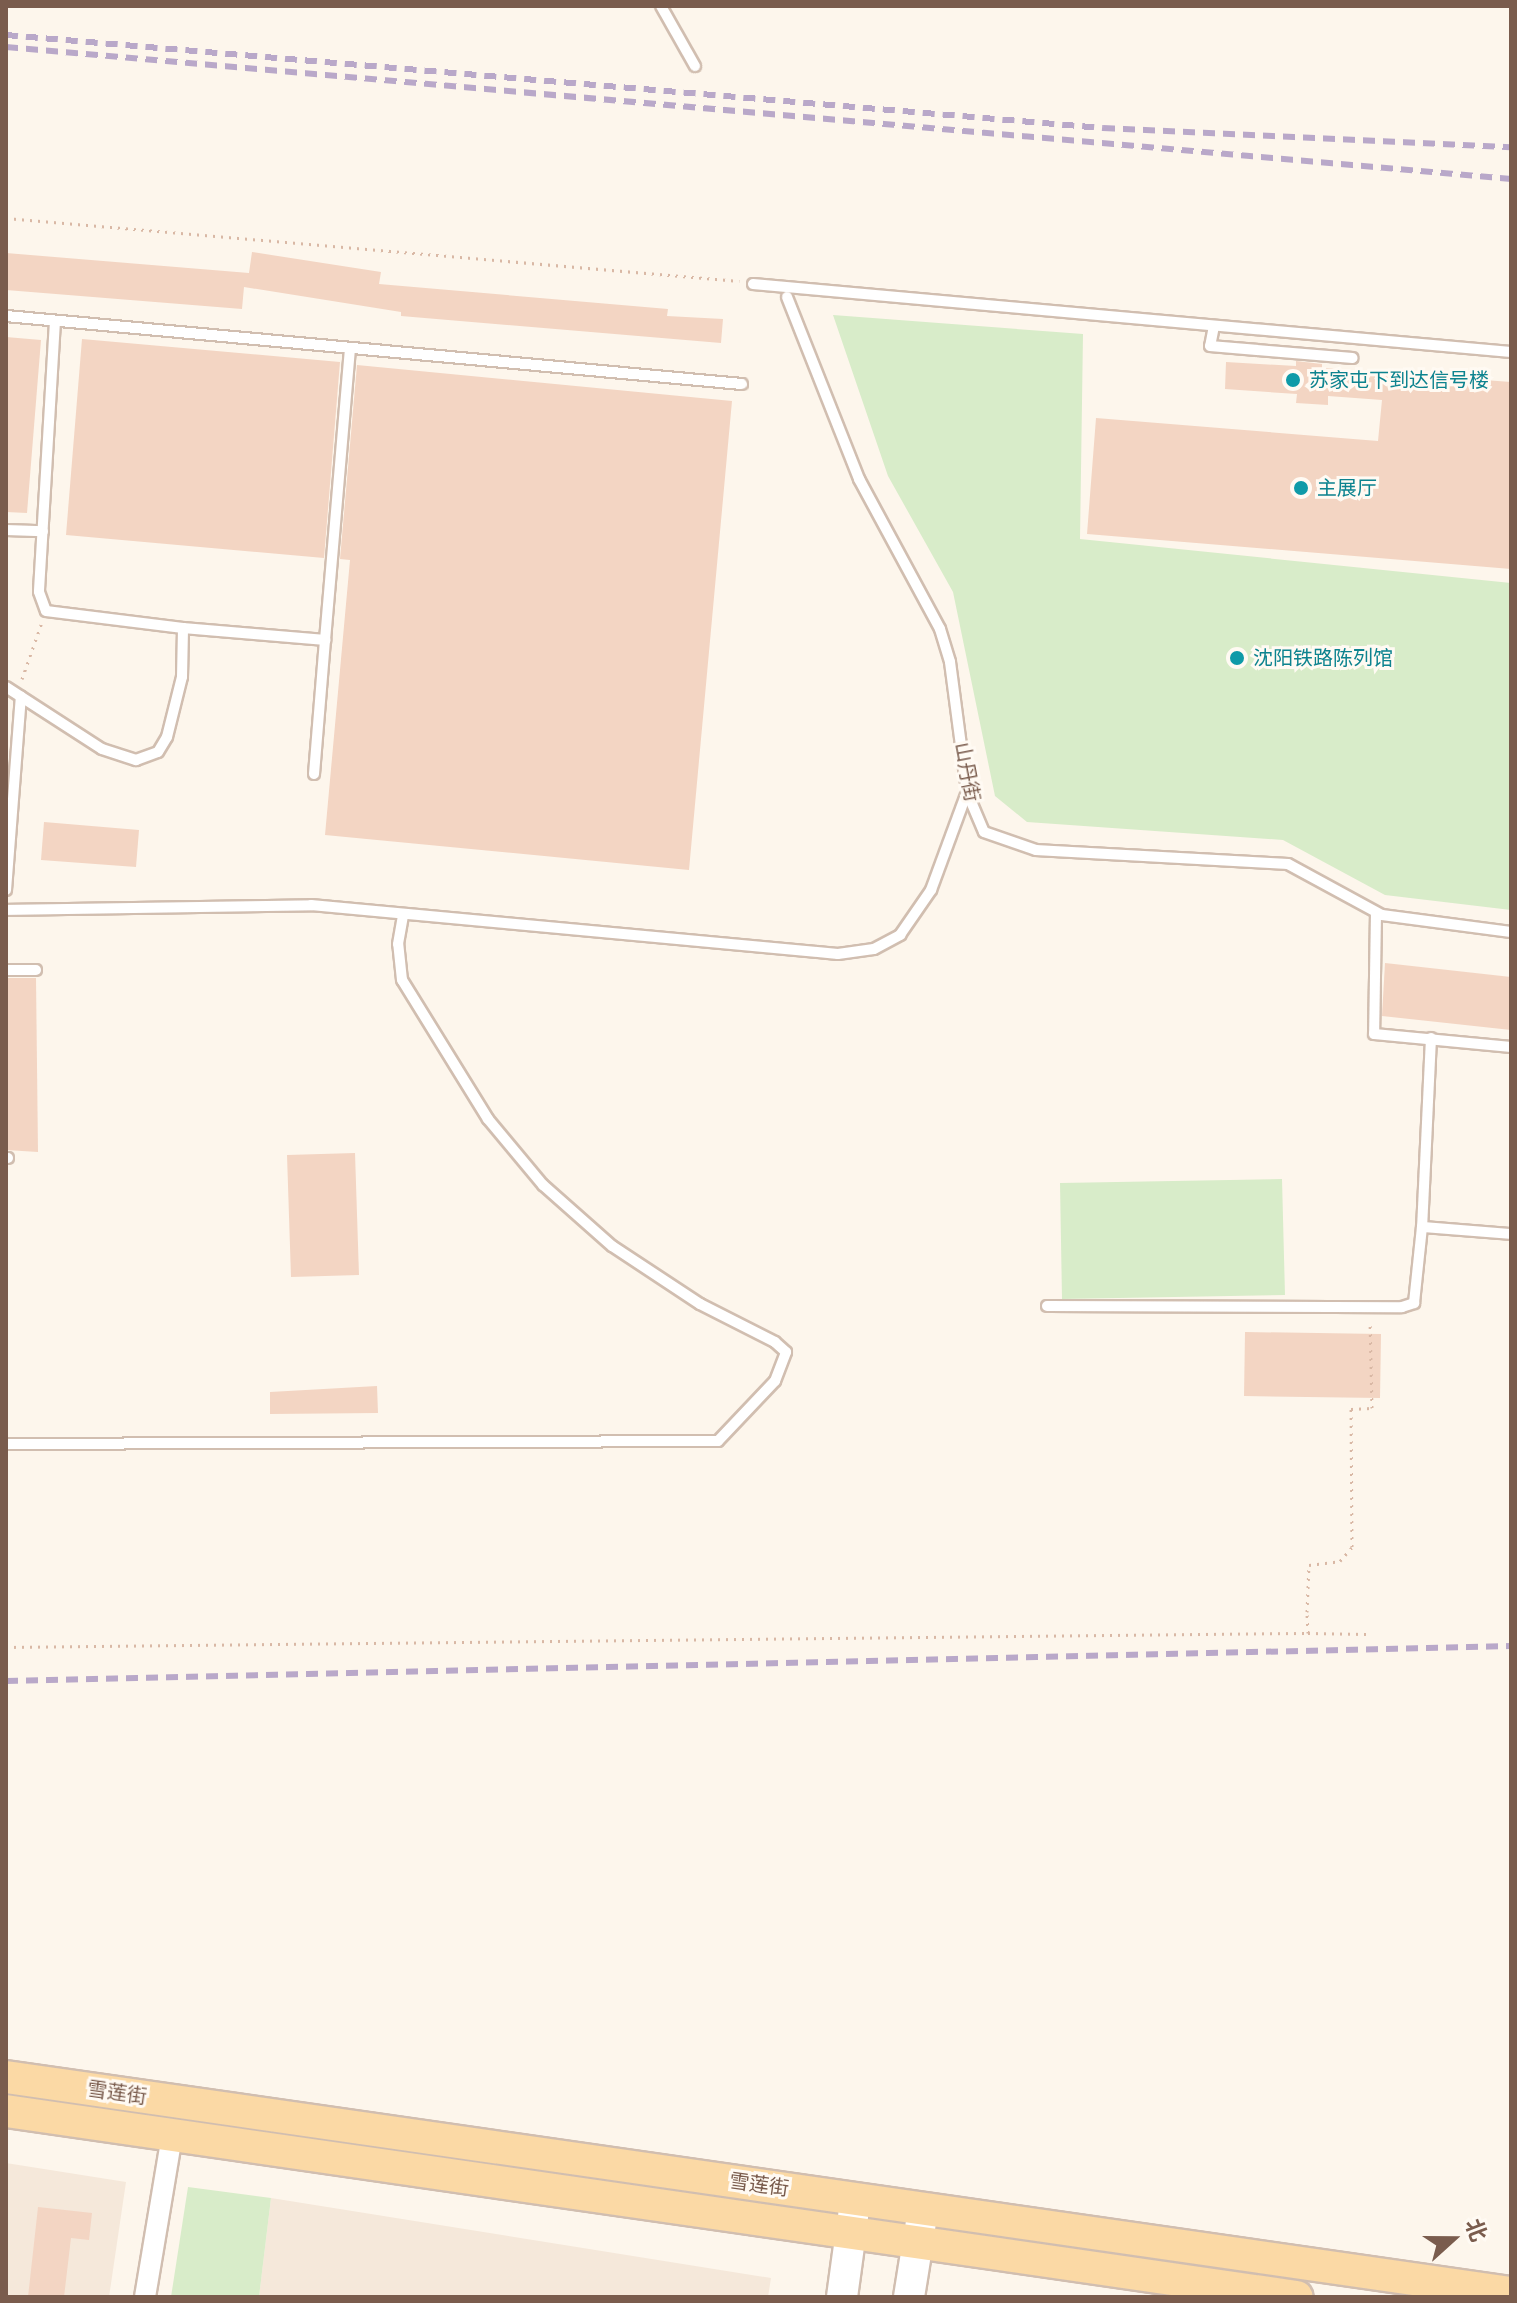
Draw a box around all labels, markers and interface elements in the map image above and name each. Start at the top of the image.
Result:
place label: 苏家屯下到达信号楼 [1309,368,1489,392]
marker: 苏家屯下到达信号楼 [1284,371,1302,389]
place label: 主展厅 [1317,476,1377,500]
marker: 主展厅 [1292,479,1310,497]
place label: 沈阳铁路陈列馆 [1253,646,1393,670]
marker: 沈阳铁路陈列馆 [1228,649,1246,667]
street label: 山丹街 [949,740,985,804]
street label: 雪莲街 [86,2077,148,2109]
street label: 雪莲街 [728,2169,790,2201]
north arrow [1413,2199,1493,2279]
text: 北 [1459,2215,1492,2245]

